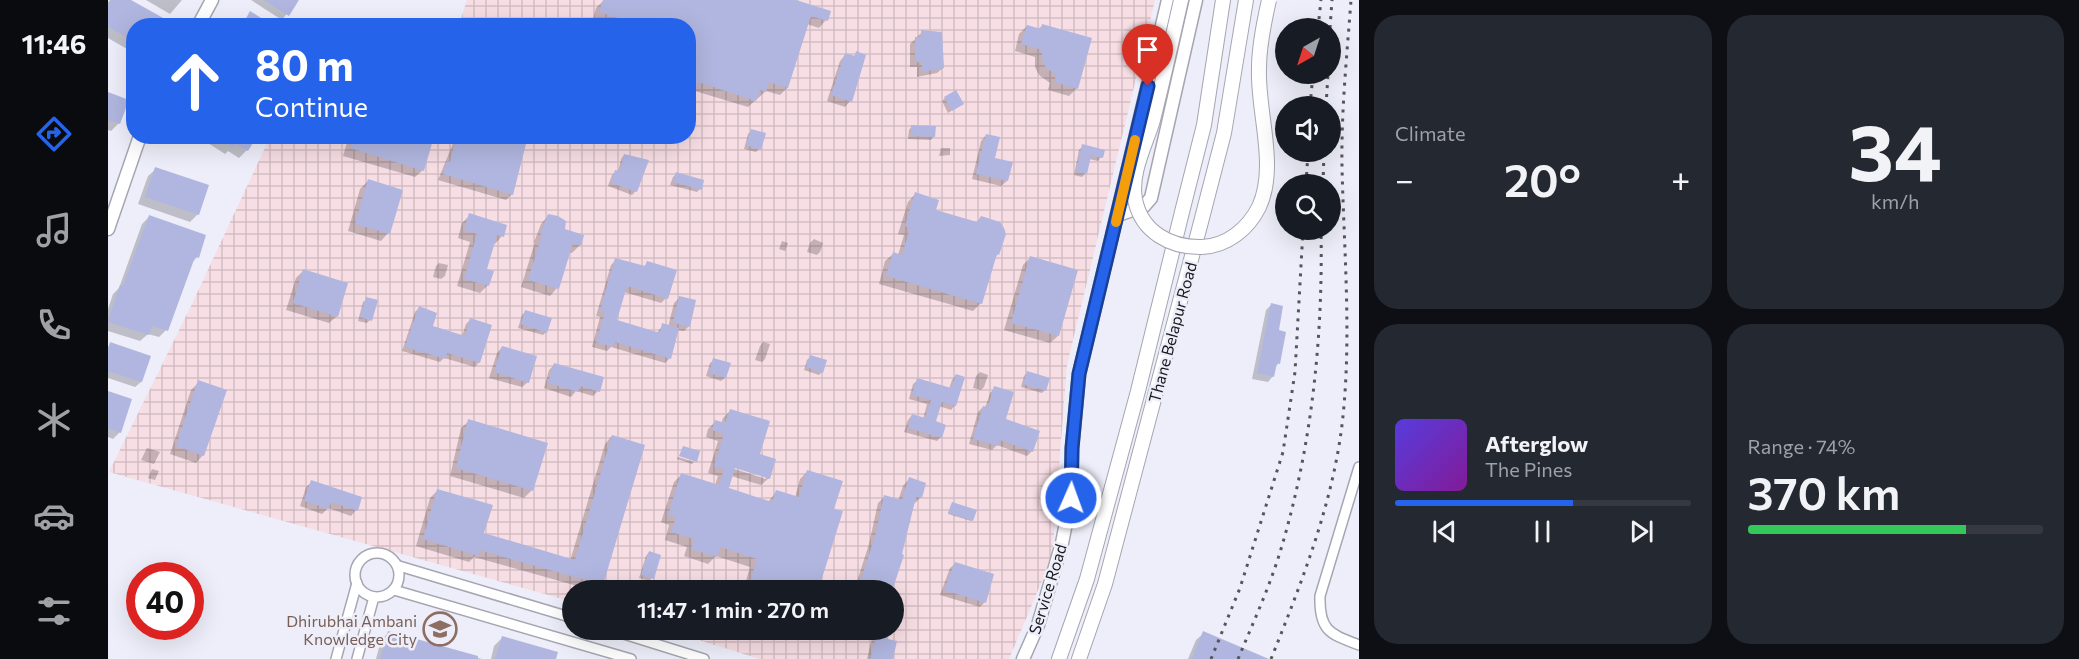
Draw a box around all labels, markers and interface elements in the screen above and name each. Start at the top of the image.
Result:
north arrow [1275,18,1341,84]
map controls [1275,18,1341,240]
pin [1122,24,1173,86]
text: 11:46 [22,27,86,60]
icon: arrive [1131,33,1164,66]
text: 80 m [255,38,354,90]
icon: ahead [156,42,234,120]
text: Continue [255,90,368,123]
button: sound [1275,96,1341,162]
text: 34 [1849,102,1942,197]
icon: directions [33,113,75,155]
text: Climate [1395,121,1465,145]
text: 20° [1504,151,1581,206]
text: − [1395,158,1414,199]
text: + [1671,158,1690,199]
button: search [1275,174,1341,240]
text: km/h [1871,189,1920,213]
icon: music [33,209,75,251]
street label: Thane Belapur Road [1144,260,1200,404]
icon: phone [33,304,75,346]
icon: climate [33,399,75,441]
text: Afterglow [1485,430,1588,457]
text: Range · 74% [1748,434,1855,458]
text: The Pines [1485,457,1572,481]
text: 370 km [1748,464,1900,519]
position arrow [1039,466,1103,530]
icon: car [33,495,75,537]
icon: previous [1428,515,1461,548]
icon: pause [1526,515,1559,548]
icon: next [1625,515,1658,548]
street label: Service Road [1024,542,1070,636]
speed limit sign: 40 [126,562,204,640]
icon: filters [33,590,75,632]
text: 11:47 · 1 min · 270 m [637,596,829,623]
place label: Dhirubhai Ambani Knowledge City [286,611,417,648]
school or university icon: Dhirubhai Ambani Knowledge City [422,611,458,647]

